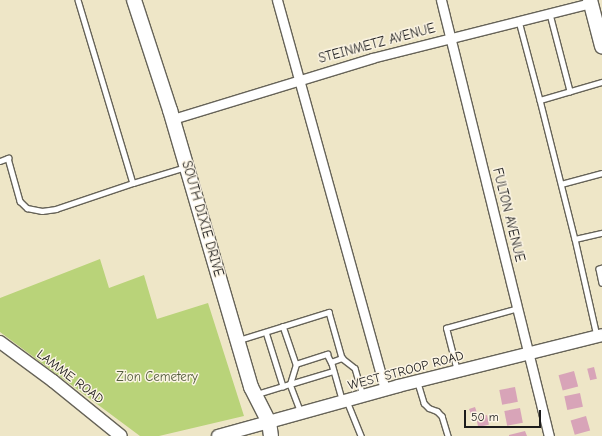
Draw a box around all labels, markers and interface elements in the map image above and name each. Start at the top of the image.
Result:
street label: STEINMETZ AVENUE [317,21,437,67]
street label: SOUTH DIXIE DRIVE [178,159,226,279]
street label: FULTON AVENUE [489,166,527,264]
street label: LAMME ROAD [33,347,107,407]
street label: WEST STROOP ROAD [346,348,466,394]
park label: Zion Cemetery [116,369,198,385]
scale bar [466,402,543,428]
text: 50 m [471,410,499,424]

